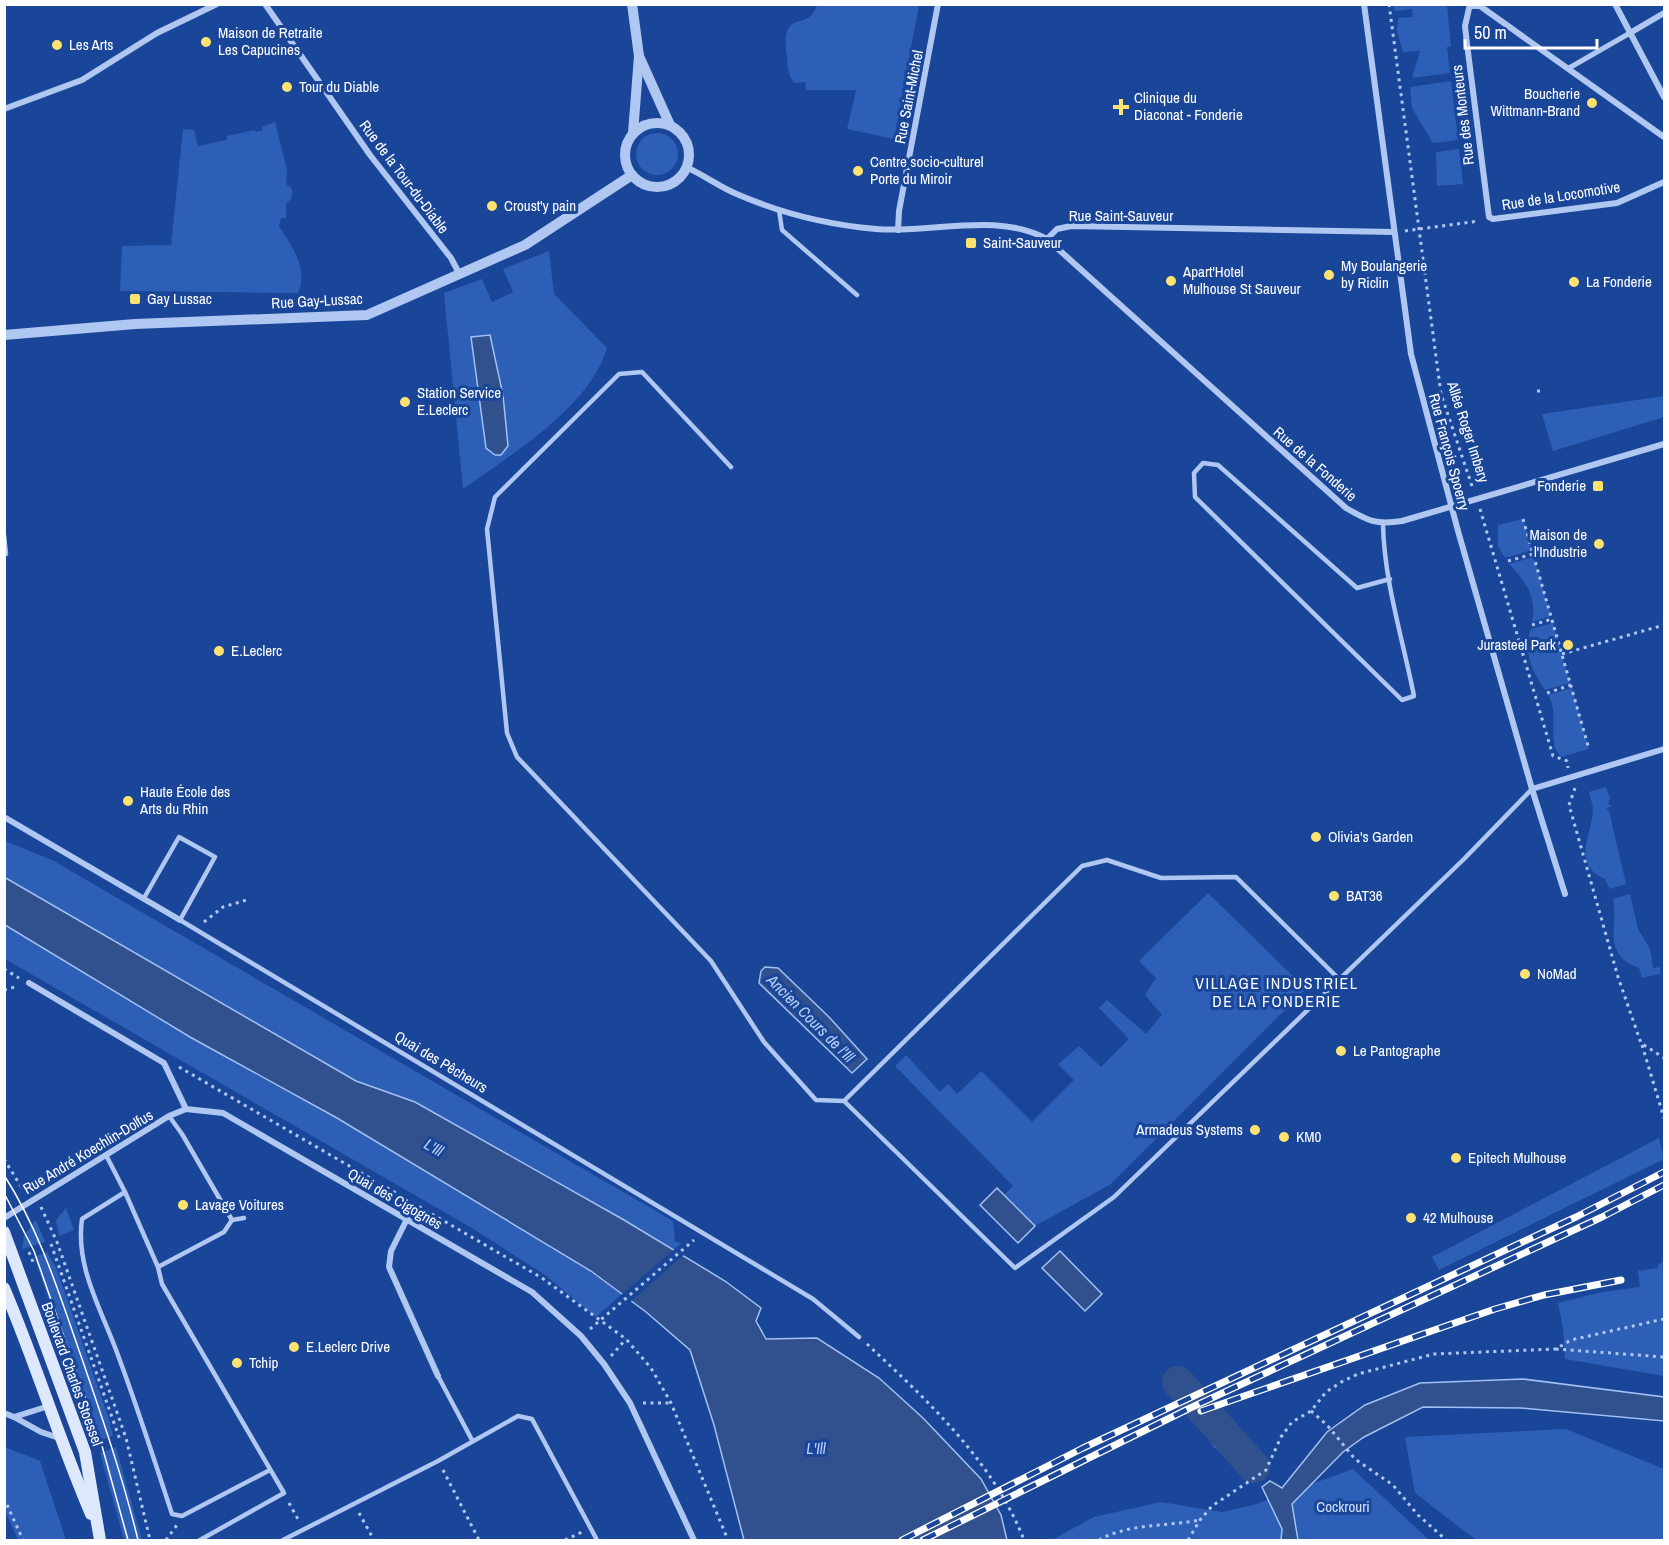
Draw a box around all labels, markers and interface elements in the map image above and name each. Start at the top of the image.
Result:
scale bar [1465,12,1597,50]
text: 50 m [1474,20,1507,45]
place label: Maison de Retraite Les Capucines [218,22,323,60]
place label: Les Arts [69,34,113,55]
marker: Maison de Retraite Les Capucines [199,35,213,49]
marker: Les Arts [50,38,64,52]
street label: Rue Saint-Michel [889,48,928,146]
street label: Rue des Monteurs [1446,64,1479,166]
place label: Tour du Diable [299,76,379,97]
marker: Tour du Diable [280,80,294,94]
place label: Boucherie Wittmann-Brand [1490,83,1580,121]
place label: Clinique du Diaconat - Fonderie [1134,87,1243,125]
marker: Boucherie Wittmann-Brand [1585,96,1599,110]
marker: Clinique du Diaconat - Fonderie [1112,98,1130,116]
street label: Rue de la Tour-du-Diable [355,116,454,238]
place label: Centre socio-culturel Porte du Miroir [870,151,983,189]
marker: Centre socio-culturel Porte du Miroir [851,164,865,178]
street label: Rue de la Locomotive [1500,176,1622,215]
place label: Croust'y pain [504,195,576,216]
marker: Croust'y pain [485,199,499,213]
street label: Rue Saint-Sauveur [1069,205,1173,226]
place label: Saint-Sauveur [983,232,1062,253]
marker: Saint-Sauveur [964,236,978,250]
place label: My Boulangerie by Riclin [1341,255,1427,293]
place label: Apart'Hotel Mulhouse St Sauveur [1182,261,1301,299]
marker: My Boulangerie by Riclin [1322,268,1336,282]
place label: La Fonderie [1586,271,1652,292]
marker: Apart'Hotel Mulhouse St Sauveur [1164,274,1178,288]
marker: La Fonderie [1567,275,1581,289]
place label: Gay Lussac [147,288,212,309]
street label: Rue Gay-Lussac [271,288,363,313]
marker: Gay Lussac [128,292,142,306]
street label: Allée Roger Imbery [1442,378,1495,486]
place label: Station Service E.Leclerc [417,382,501,420]
street label: Rue François Spoerry [1424,391,1475,514]
marker: Station Service E.Leclerc [398,395,412,409]
street label: Rue de la Fonderie [1269,421,1362,506]
place label: Fonderie [1537,475,1586,496]
marker: Fonderie [1591,479,1605,493]
place label: Maison de l'Industrie [1530,524,1587,562]
marker: Maison de l'Industrie [1592,537,1606,551]
place label: Jurasteel Park [1477,634,1557,655]
marker: Jurasteel Park [1561,638,1575,652]
place label: E.Leclerc [231,640,282,661]
marker: E.Leclerc [212,644,226,658]
place label: Haute École des Arts du Rhin [139,781,230,819]
marker: Haute École des Arts du Rhin [121,794,135,808]
place label: Olivia's Garden [1328,826,1413,847]
marker: Olivia's Garden [1309,830,1323,844]
place label: BAT36 [1346,885,1383,906]
marker: BAT36 [1327,889,1341,903]
place label: NoMad [1537,963,1577,984]
marker: NoMad [1518,967,1532,981]
water label: Ancien Cours de l'Ill [761,968,861,1068]
district label: VILLAGE INDUSTRIEL DE LA FONDERIE [1195,972,1359,1012]
street label: Quai des Pêcheurs [391,1025,492,1098]
place label: Le Pantographe [1353,1040,1441,1061]
marker: Le Pantographe [1334,1044,1348,1058]
street label: Rue André Koechlin-Dolfus [19,1104,157,1199]
place label: Armadeus Systems [1135,1119,1243,1140]
marker: Armadeus Systems [1248,1123,1262,1137]
place label: KM0 [1296,1126,1321,1147]
marker: KM0 [1277,1130,1291,1144]
water label: L'Ill [420,1133,449,1162]
place label: Epitech Mulhouse [1468,1147,1567,1168]
marker: Epitech Mulhouse [1449,1151,1463,1165]
street label: Quai des Cigognes [344,1163,446,1234]
place label: Lavage Voitures [195,1194,284,1215]
marker: Lavage Voitures [176,1198,190,1212]
place label: 42 Mulhouse [1423,1207,1494,1228]
marker: 42 Mulhouse [1404,1211,1418,1225]
street label: Boulevard Charles Stoessel [37,1299,108,1449]
place label: E.Leclerc Drive [306,1336,390,1357]
marker: E.Leclerc Drive [287,1340,301,1354]
place label: Tchip [249,1352,279,1373]
marker: Tchip [230,1356,244,1370]
water label: L'Ill [806,1437,827,1459]
park label: Cockrouri [1316,1496,1370,1517]

